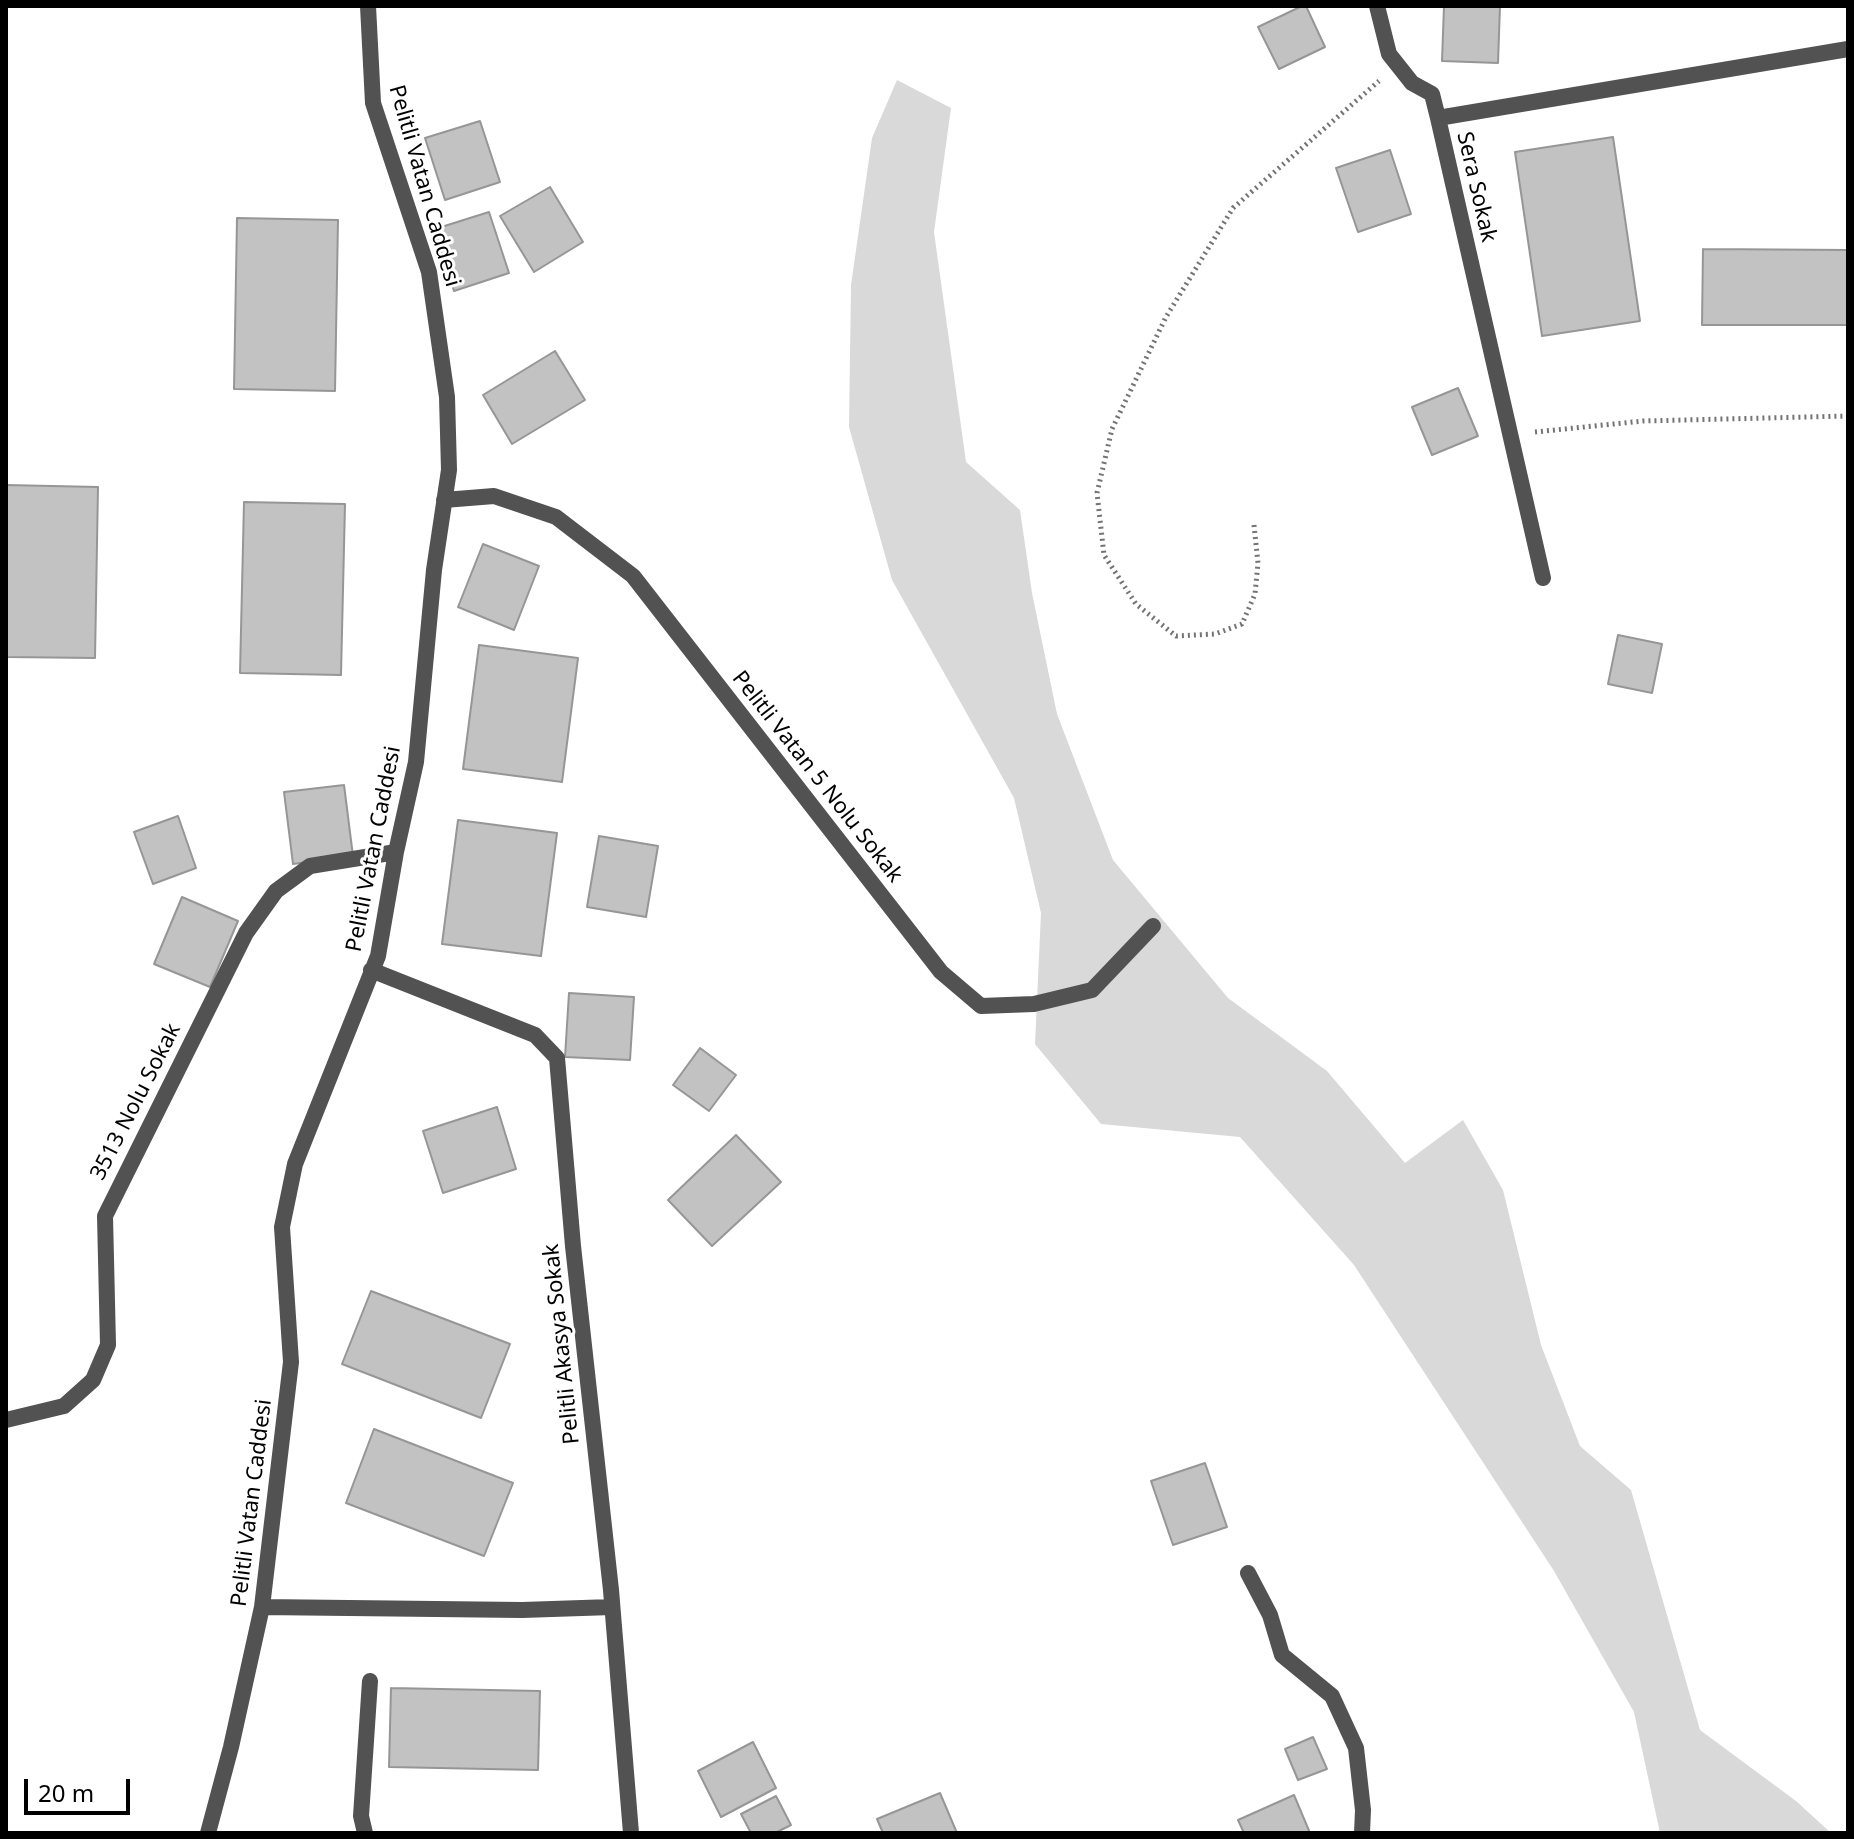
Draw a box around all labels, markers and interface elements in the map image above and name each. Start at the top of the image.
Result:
street label: Pelitli Vatan Caddesi [383,82,465,290]
street label: Sera Sokak [1450,129,1502,245]
street label: Pelitli Vatan 5 Nolu Sokak [726,666,908,888]
street label: Pelitli Vatan Caddesi [341,744,407,954]
street label: 3513 Nolu Sokak [85,1019,187,1185]
street label: Pelitli Akasya Sokak [538,1243,586,1445]
street label: Pelitli Vatan Caddesi [226,1398,278,1608]
scale bar [28,1763,134,1813]
text: 20 m [38,1776,94,1809]

